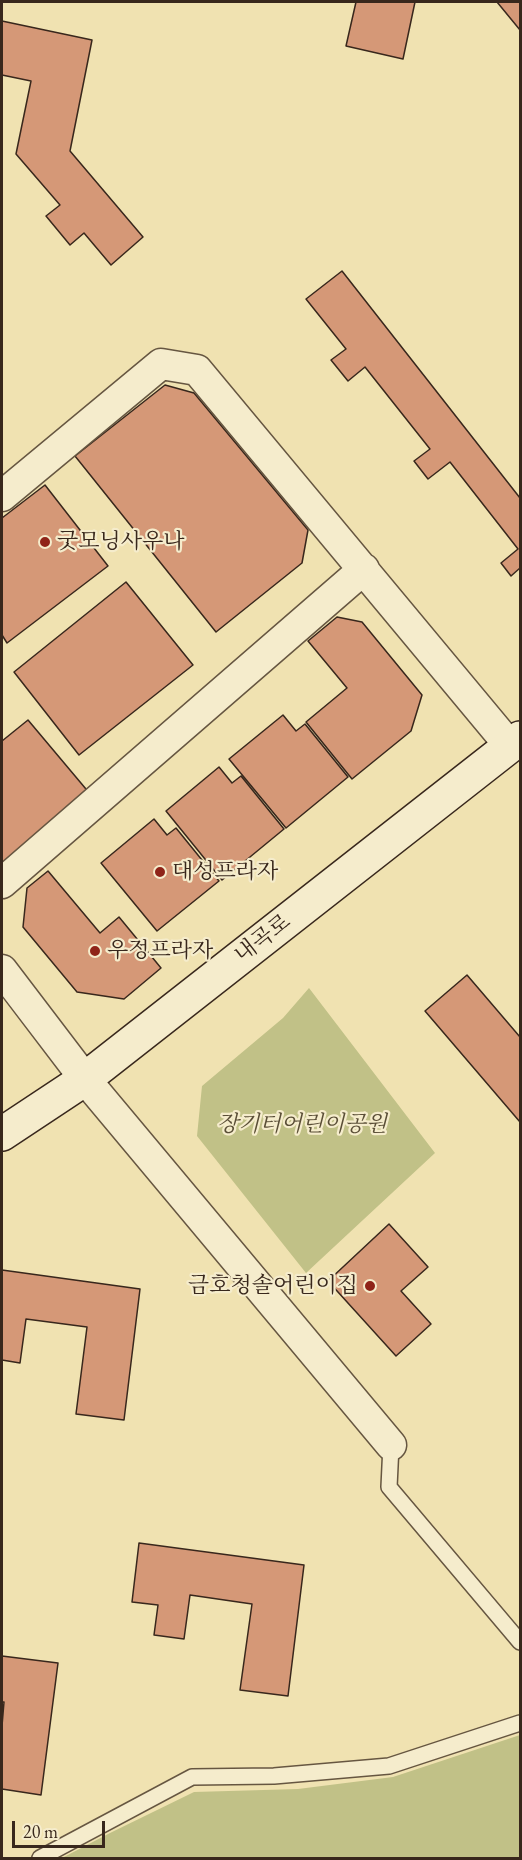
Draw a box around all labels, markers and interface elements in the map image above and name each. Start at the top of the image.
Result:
place label: 굿모닝사우나 [57,529,185,555]
marker: 굿모닝사우나 [38,535,52,549]
place label: 대성프라자 [172,859,278,885]
marker: 대성프라자 [153,865,167,879]
street label: 내곡로 [230,909,296,969]
place label: 우정프라자 [107,938,213,964]
marker: 우정프라자 [88,944,102,958]
park label: 장기터어린이공원 [217,1112,387,1138]
place label: 금호청솔어린이집 [188,1273,358,1299]
marker: 금호청솔어린이집 [363,1279,377,1293]
scale bar [15,1809,108,1847]
text: 20 m [23,1820,58,1843]

